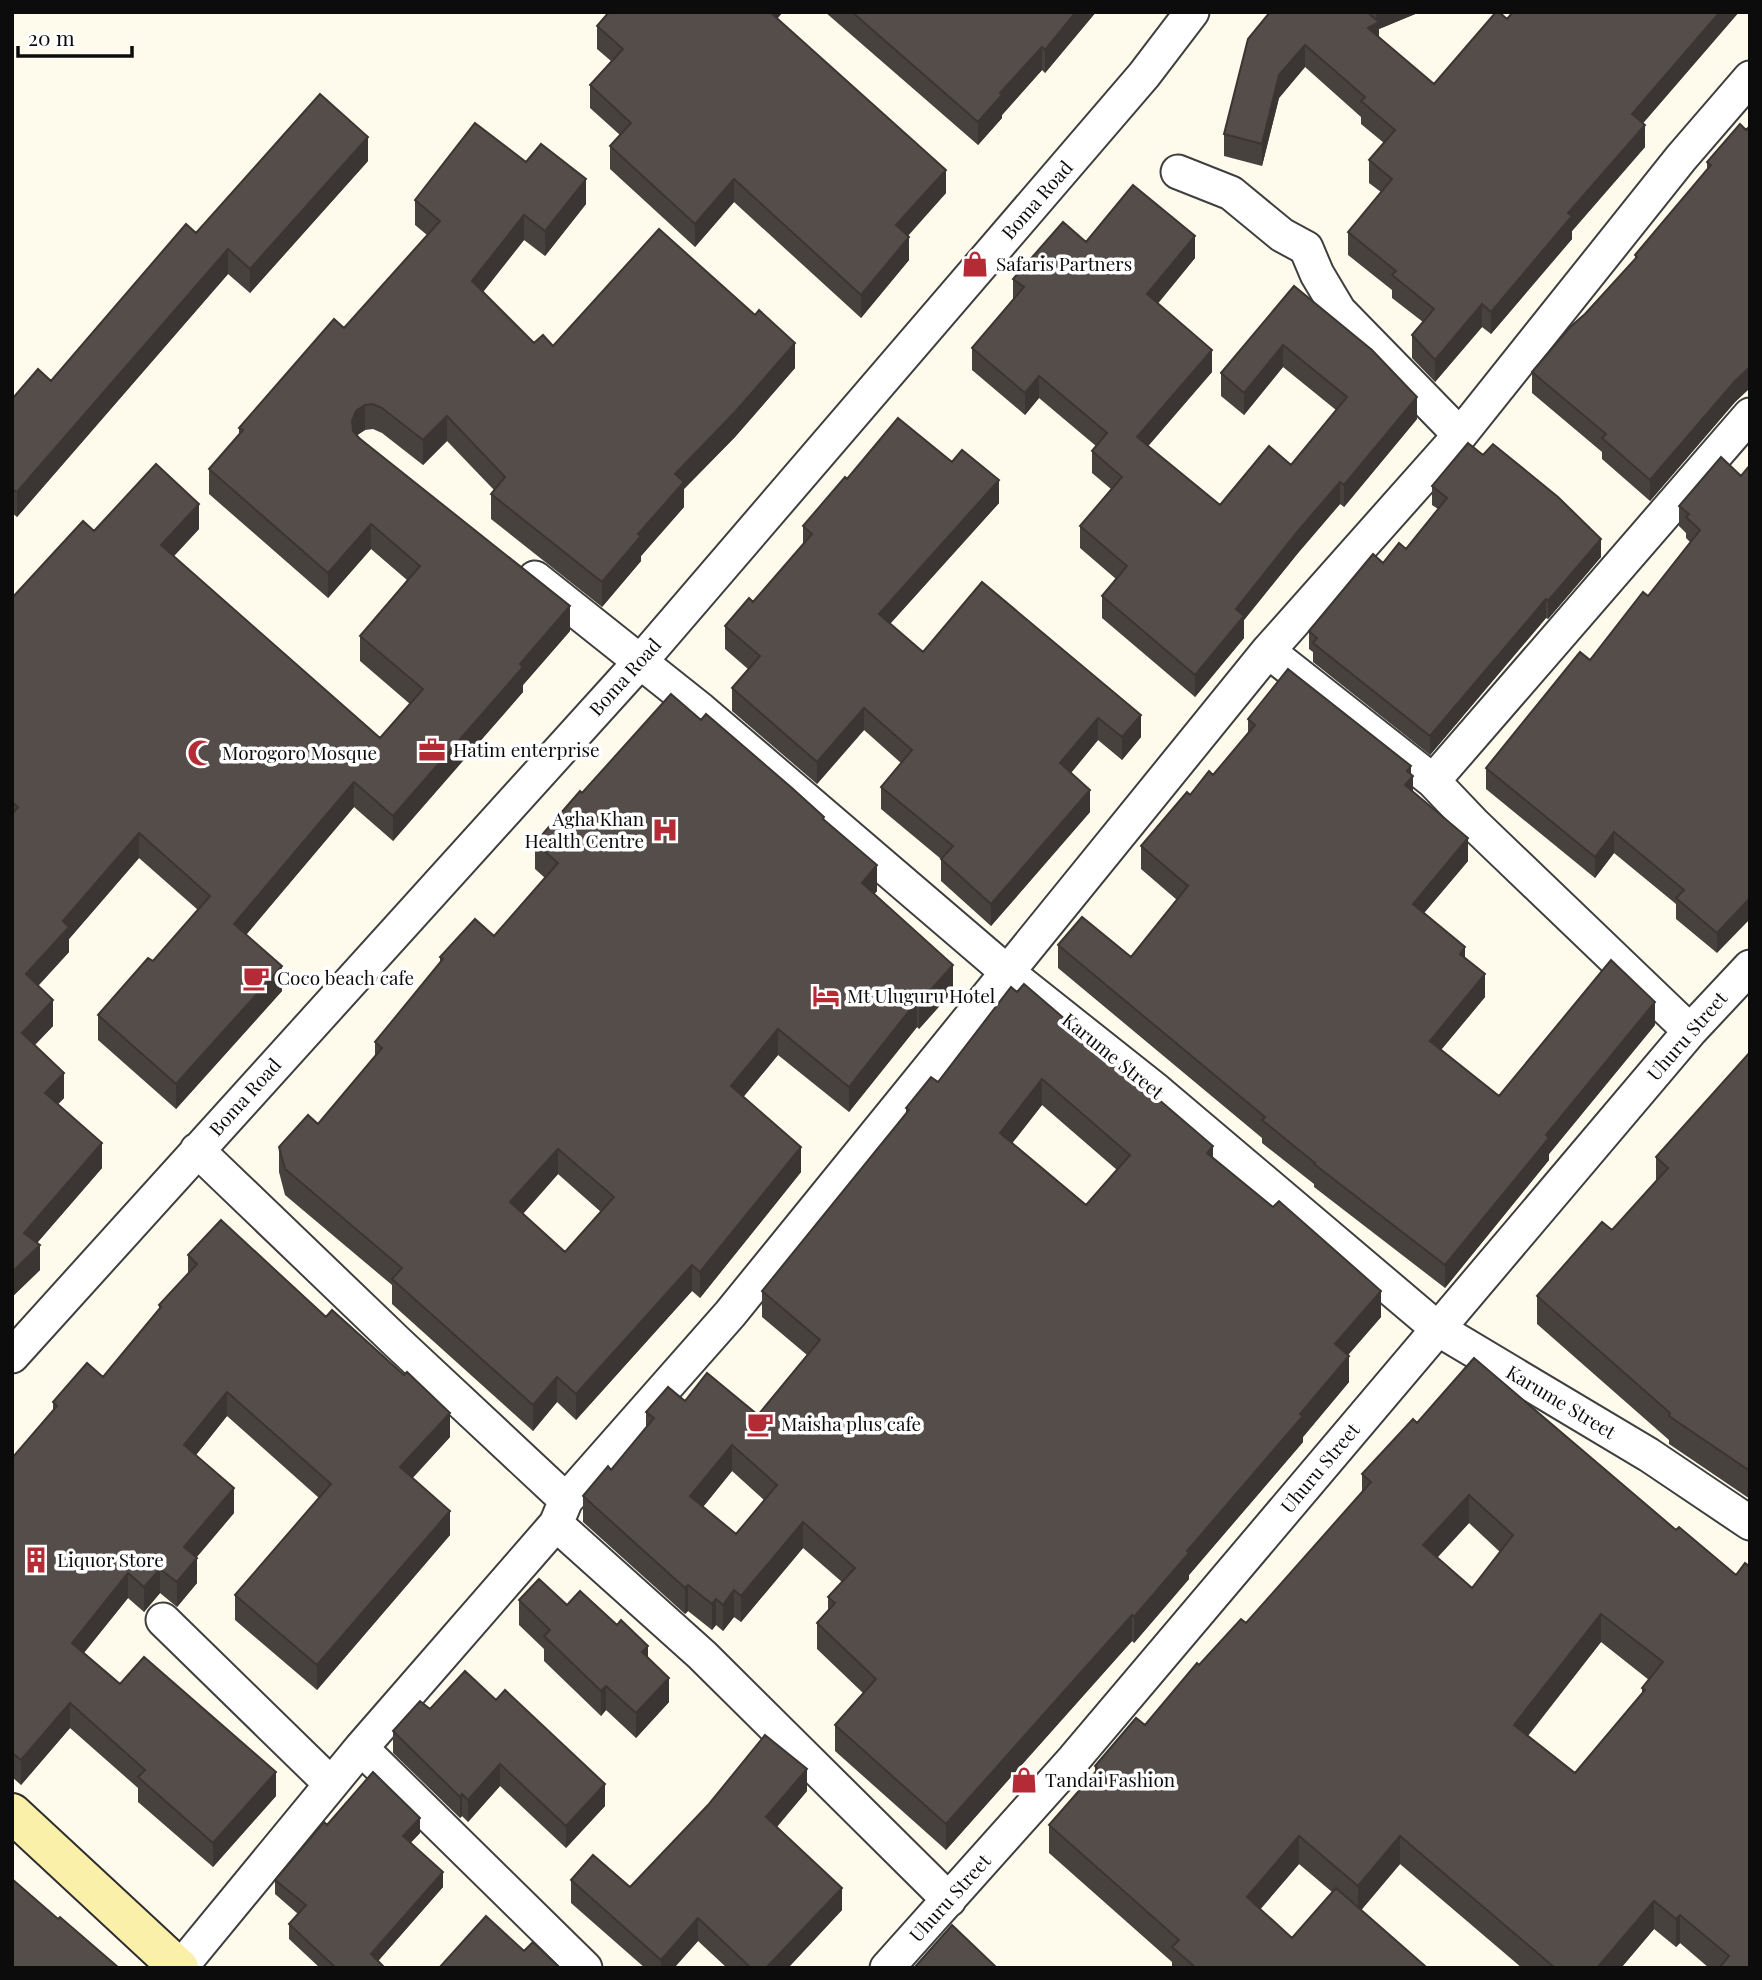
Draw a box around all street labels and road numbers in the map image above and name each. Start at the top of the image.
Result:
street label: Boma Road [995,154,1078,244]
street label: Boma Road [582,632,666,721]
street label: Uhuru Street [1640,985,1732,1085]
street label: Karume Street [1057,1006,1170,1104]
street label: Boma Road [202,1052,286,1141]
street label: Karume Street [1502,1358,1621,1444]
street label: Uhuru Street [1274,1417,1365,1518]
street label: Uhuru Street [903,1848,996,1947]

